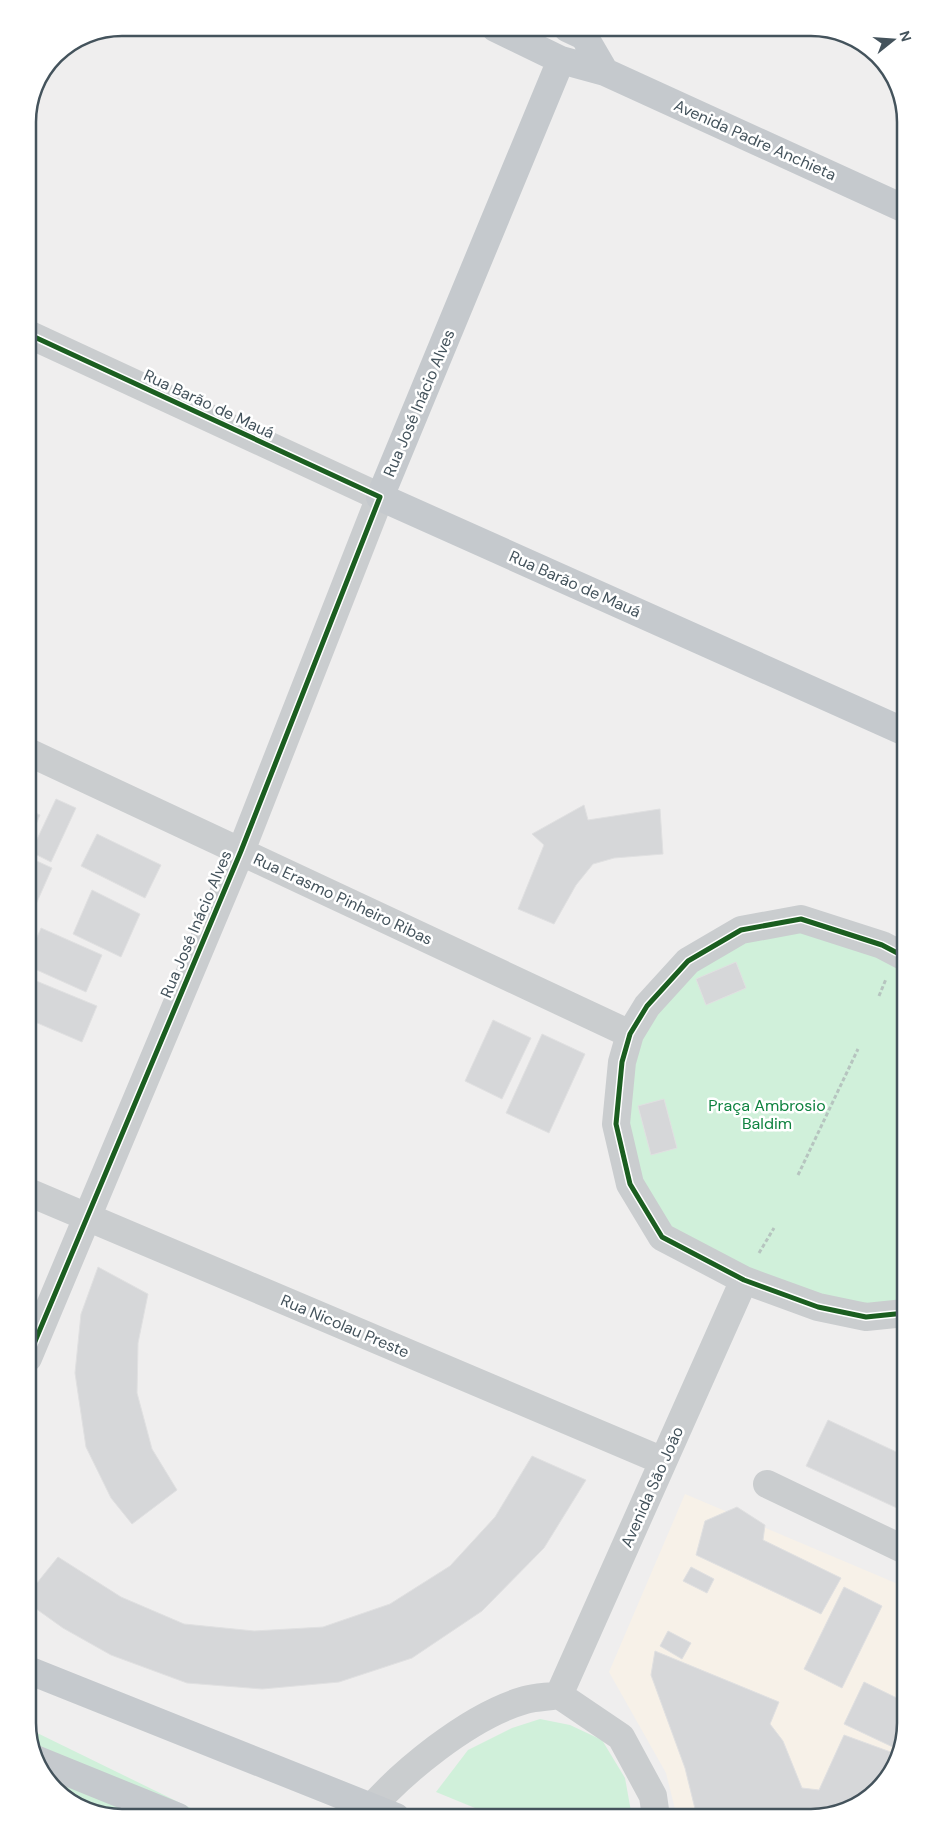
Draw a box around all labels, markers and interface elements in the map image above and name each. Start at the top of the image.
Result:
north arrow [868,15,918,65]
text: N [895,29,916,44]
street label: Avenida Padre Anchieta [671,95,839,185]
street label: Rua José Inácio Alves [378,326,460,480]
street label: Rua Barão de Mauá [140,365,278,443]
street label: Rua Barão de Mauá [506,546,644,622]
street label: Rua José Inácio Alves [155,847,237,1001]
street label: Rua Erasmo Pinheiro Ribas [250,848,436,950]
park label: Praça Ambrosio Baldim [708,1095,826,1134]
street label: Rua Nicolau Preste [278,1289,412,1363]
street label: Avenida São João [616,1423,688,1551]

